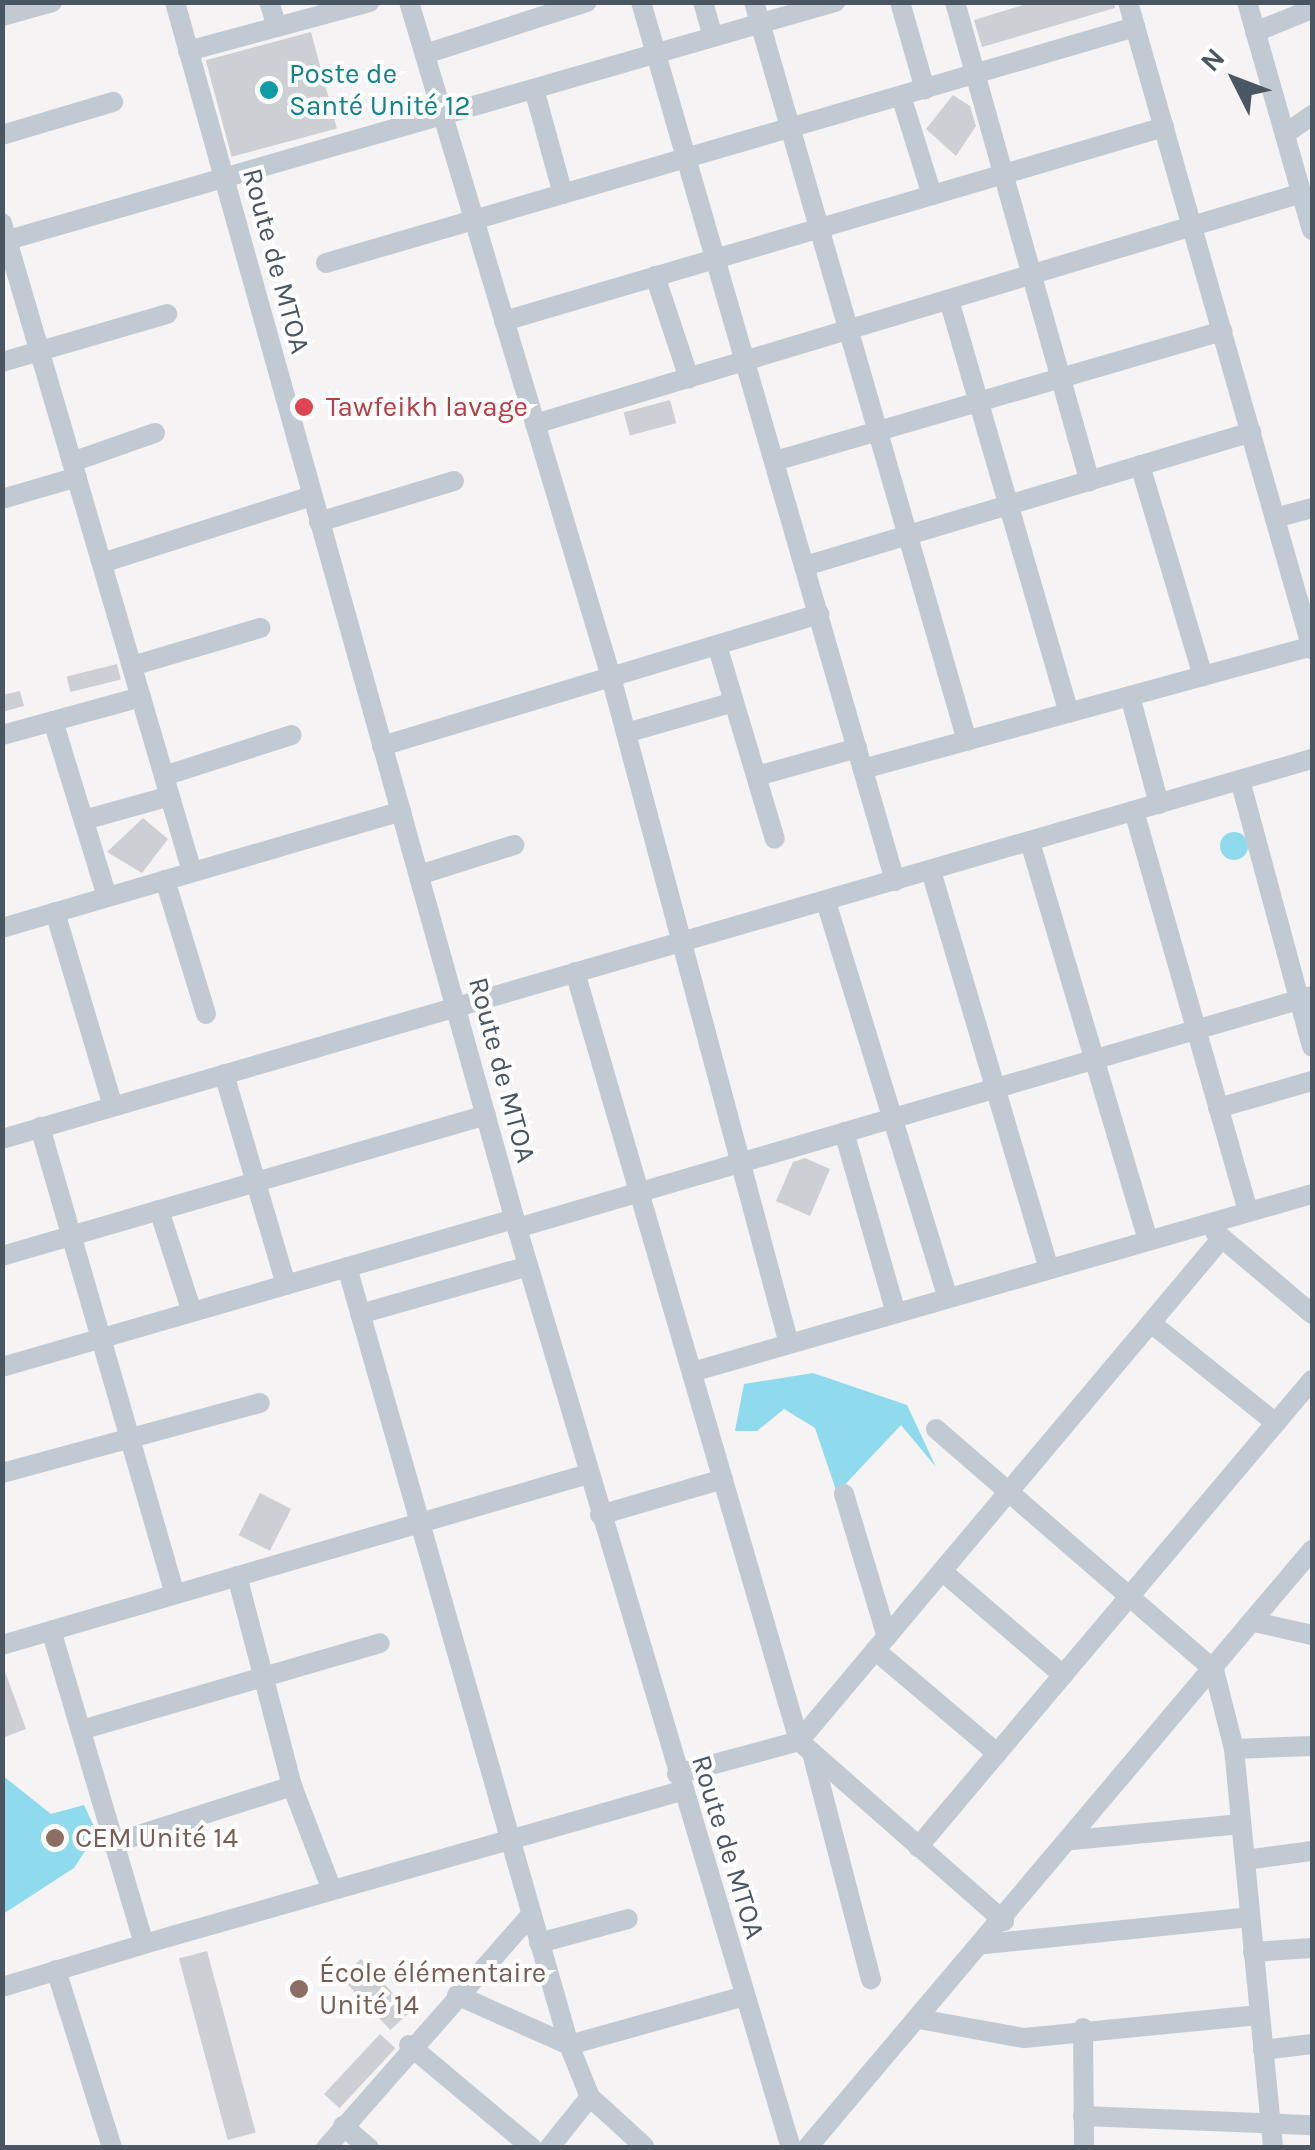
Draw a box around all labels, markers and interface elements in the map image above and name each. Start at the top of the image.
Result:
north arrow [1185,30,1285,130]
text: N [1193,41,1231,78]
place label: Poste de Santé Unité 12 [289,57,470,123]
marker: Poste de Santé Unité 12 [258,79,280,101]
street label: Route de MTOA [235,165,317,357]
place label: Tawfeikh lavage [326,390,528,424]
marker: Tawfeikh lavage [291,394,317,420]
street label: Route de MTOA [461,974,543,1166]
street label: Route de MTOA [684,1751,772,1943]
place label: CEM Unité 14 [75,1821,238,1855]
marker: CEM Unité 14 [44,1827,66,1849]
place label: École élémentaire Unité 14 [319,1956,546,2022]
marker: École élémentaire Unité 14 [288,1978,310,2000]

